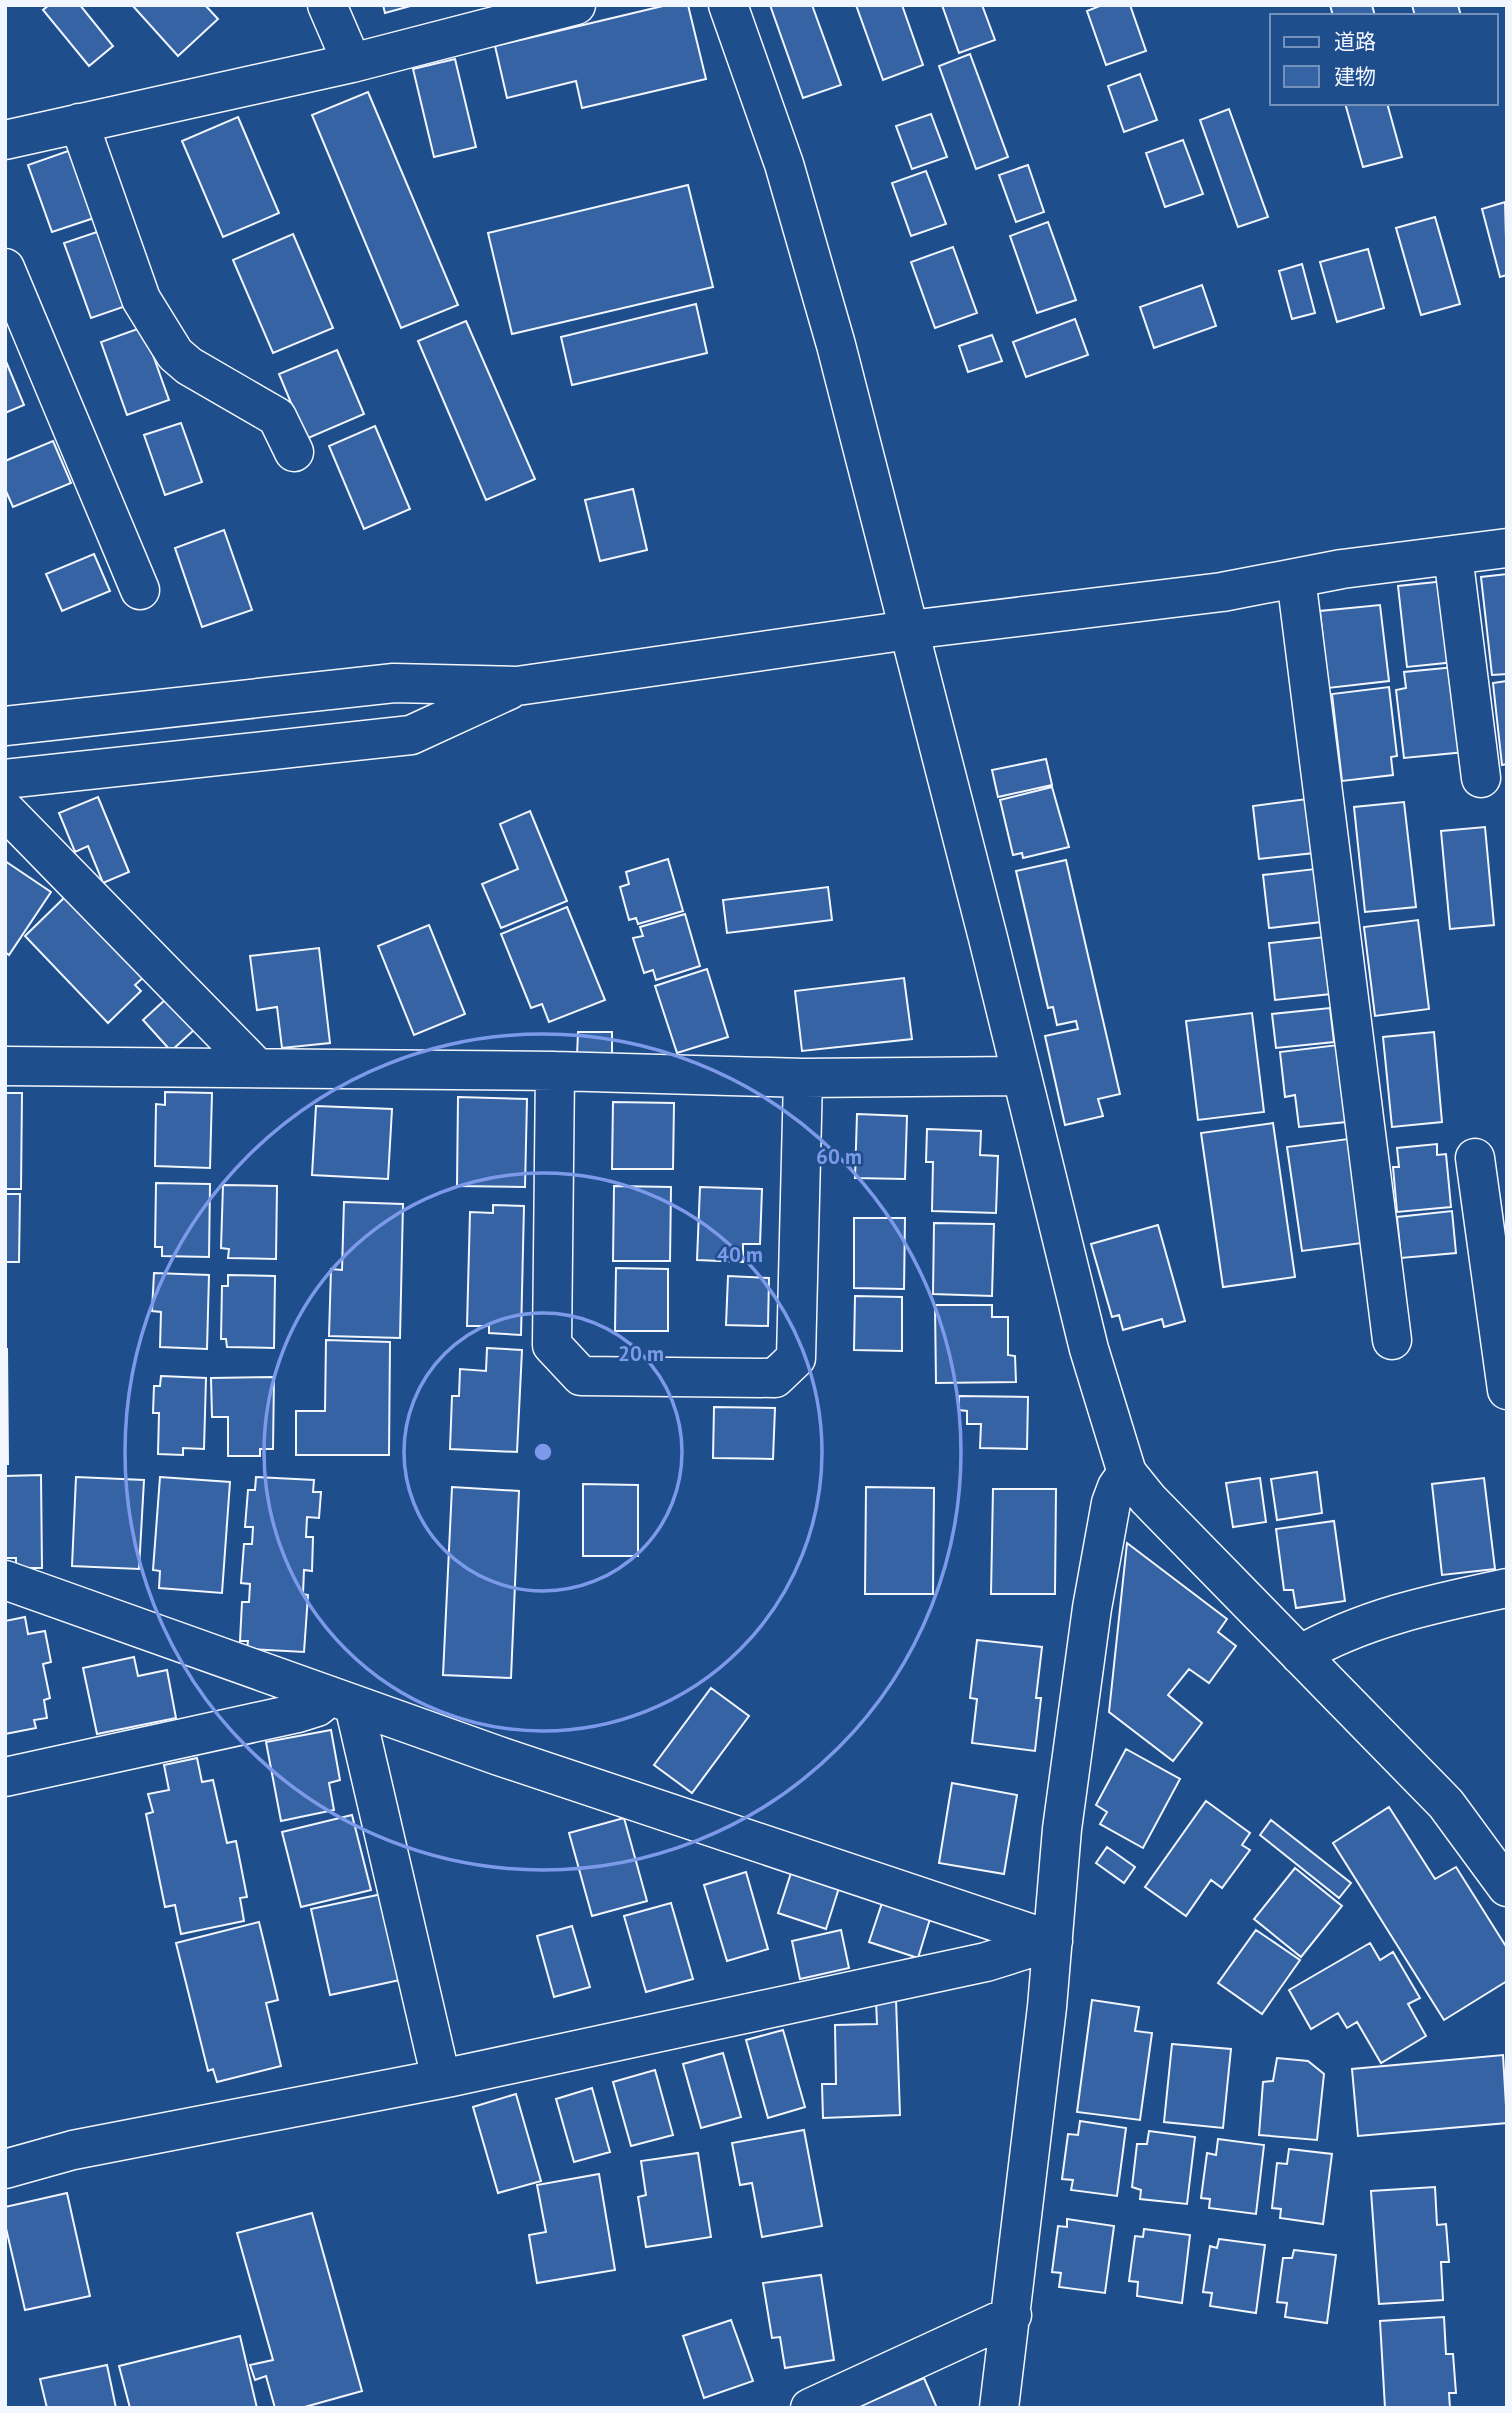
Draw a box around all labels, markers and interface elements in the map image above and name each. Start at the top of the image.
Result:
legend [1270,14,1498,105]
text: 道路 [1334,28,1376,55]
text: 建物 [1334,63,1376,90]
text: 60 m [816,1143,862,1170]
text: 40 m [717,1241,763,1268]
text: 20 m [618,1340,664,1367]
centre of rings [531,1440,555,1464]

